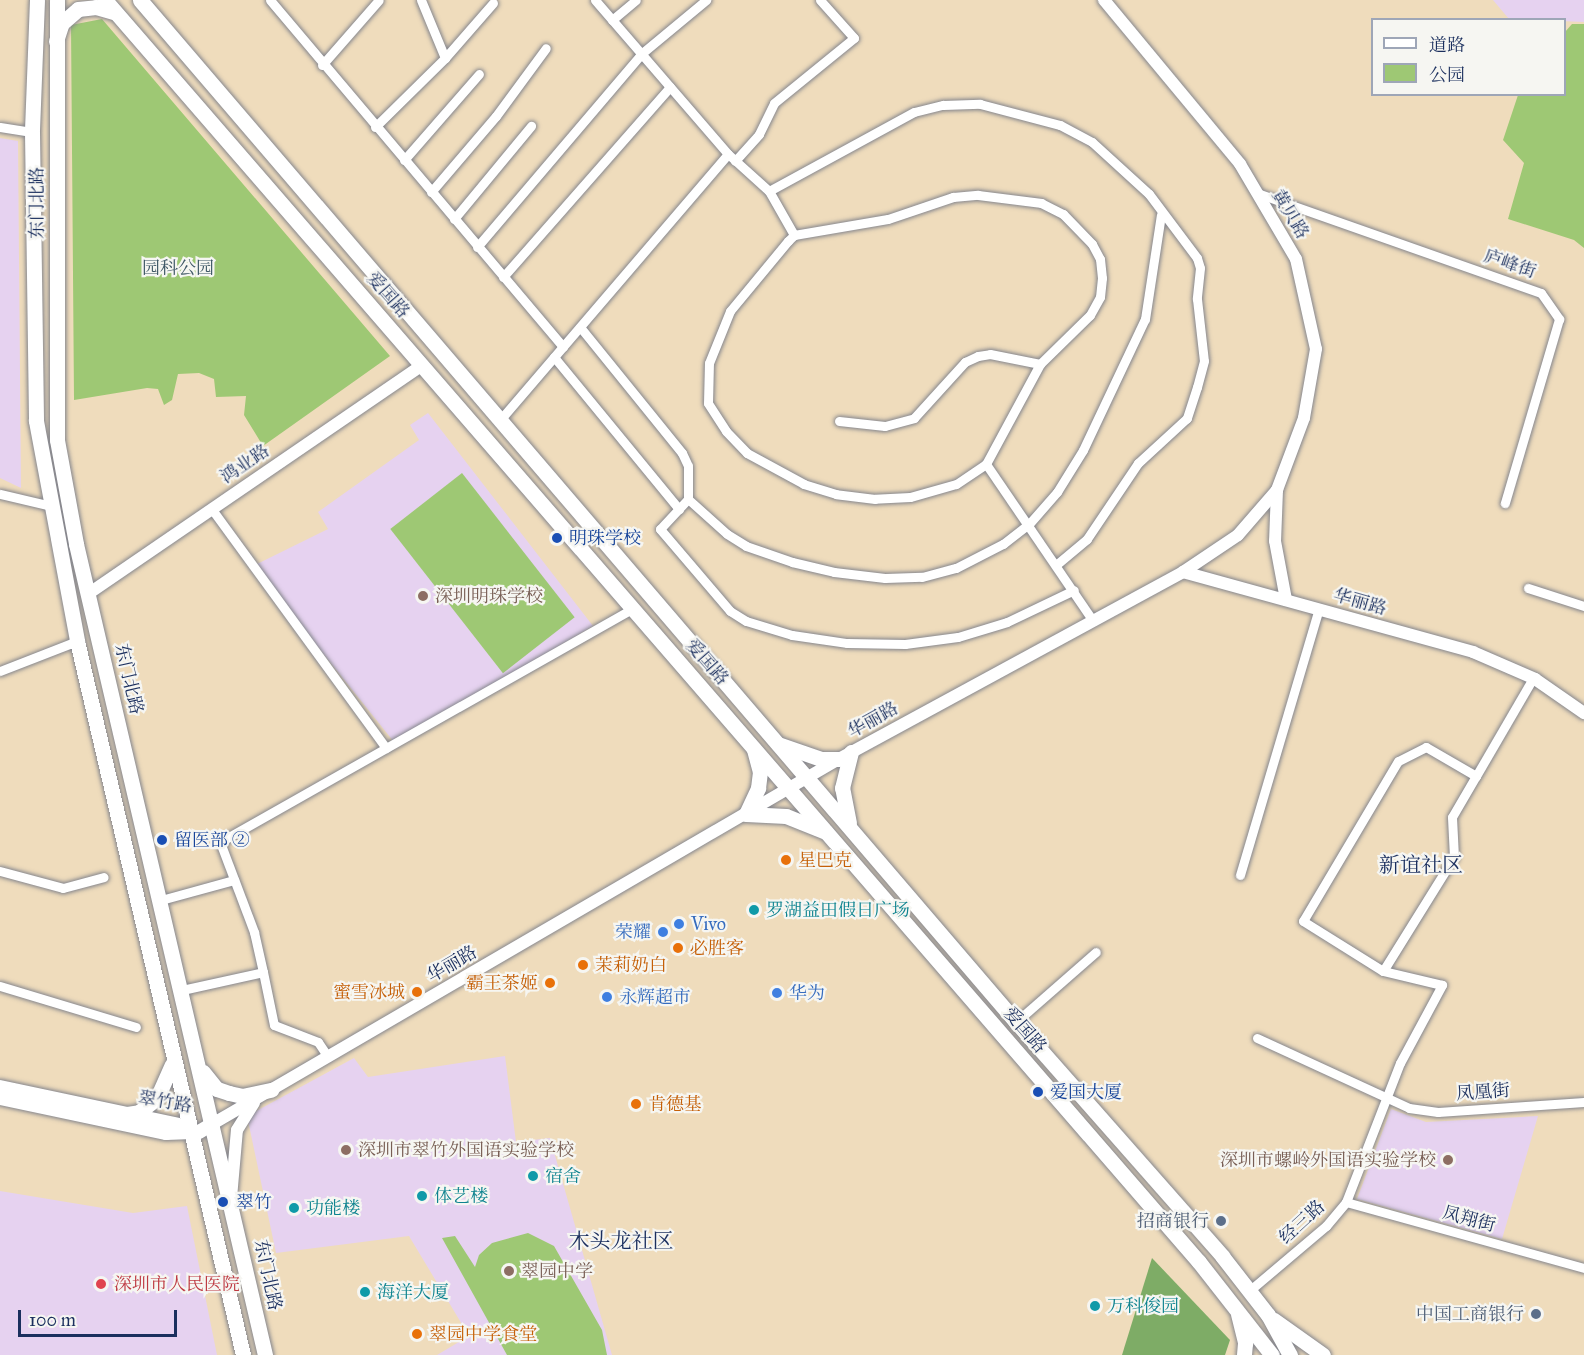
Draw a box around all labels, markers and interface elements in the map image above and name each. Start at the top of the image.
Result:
legend [1371,18,1566,96]
text: 道路 [1429,34,1465,56]
text: 公园 [1429,64,1465,86]
street label: 东门北路 [26,167,48,239]
street label: 黄贝路 [1267,185,1313,243]
street label: 庐峰街 [1481,245,1539,283]
park label: 园科公园 [142,257,214,279]
street label: 爱国路 [362,268,414,322]
street label: 鸿业路 [217,440,273,488]
place label: 明珠学校 [569,527,641,549]
marker: 明珠学校 [550,531,564,545]
street label: 华丽路 [1331,584,1389,620]
place label: 深圳明珠学校 [435,585,543,607]
marker: 深圳明珠学校 [416,589,430,603]
street label: 爱国路 [681,635,733,689]
street label: 东门北路 [110,641,148,717]
street label: 华丽路 [844,697,902,743]
place label: 留医部 ② [174,829,250,851]
marker: 留医部 ② [155,833,169,847]
place label: 星巴克 [798,849,852,871]
district label: 新谊社区 [1379,852,1463,878]
marker: 星巴克 [779,853,793,867]
place label: 罗湖益田假日广场 [766,899,910,921]
marker: 罗湖益田假日广场 [747,903,761,917]
place label: Vivo [691,913,726,935]
marker: Vivo [672,917,686,931]
place label: 荣耀 [615,921,651,943]
marker: 荣耀 [656,925,670,939]
place label: 必胜客 [690,937,744,959]
street label: 华丽路 [423,941,481,987]
marker: 必胜客 [671,941,685,955]
place label: 茉莉奶白 [595,954,667,976]
marker: 茉莉奶白 [576,958,590,972]
place label: 霸王茶姬 [466,972,538,994]
marker: 霸王茶姬 [543,976,557,990]
place label: 蜜雪冰城 [333,981,405,1003]
place label: 华为 [789,982,825,1004]
marker: 蜜雪冰城 [410,985,424,999]
place label: 永辉超市 [619,986,691,1008]
marker: 华为 [770,986,784,1000]
marker: 永辉超市 [600,990,614,1004]
street label: 爱国路 [999,1003,1051,1057]
street label: 凤凰街 [1455,1079,1511,1105]
place label: 爱国大厦 [1050,1081,1122,1103]
marker: 爱国大厦 [1031,1085,1045,1099]
street label: 翠竹路 [137,1087,193,1117]
place label: 肯德基 [648,1093,702,1115]
marker: 肯德基 [629,1097,643,1111]
place label: 深圳市翠竹外国语实验学校 [358,1139,574,1161]
marker: 深圳市翠竹外国语实验学校 [339,1143,353,1157]
place label: 深圳市螺岭外国语实验学校 [1220,1149,1436,1171]
marker: 深圳市螺岭外国语实验学校 [1441,1153,1455,1167]
place label: 宿舍 [545,1165,581,1187]
marker: 宿舍 [526,1169,540,1183]
place label: 体艺楼 [434,1185,488,1207]
marker: 体艺楼 [415,1189,429,1203]
place label: 翠竹 [236,1191,272,1213]
marker: 翠竹 [214,1193,232,1211]
street label: 经三路 [1275,1196,1329,1248]
place label: 功能楼 [306,1197,360,1219]
marker: 功能楼 [287,1201,301,1215]
street label: 凤翔街 [1440,1202,1498,1236]
place label: 招商银行 [1137,1210,1209,1232]
marker: 招商银行 [1214,1214,1228,1228]
district label: 木头龙社区 [569,1228,673,1254]
street label: 东门北路 [250,1238,286,1312]
place label: 翠园中学 [521,1260,593,1282]
marker: 翠园中学 [502,1264,516,1278]
place label: 深圳市人民医院 [114,1273,240,1295]
marker: 深圳市人民医院 [92,1275,110,1293]
place label: 海洋大厦 [377,1281,449,1303]
marker: 海洋大厦 [358,1285,372,1299]
place label: 万科俊园 [1107,1295,1179,1317]
scale bar [21,1298,180,1336]
marker: 万科俊园 [1088,1299,1102,1313]
place label: 中国工商银行 [1416,1303,1524,1325]
marker: 中国工商银行 [1529,1307,1543,1321]
text: 100 m [29,1309,76,1331]
place label: 翠园中学食堂 [429,1323,537,1345]
marker: 翠园中学食堂 [410,1327,424,1341]

